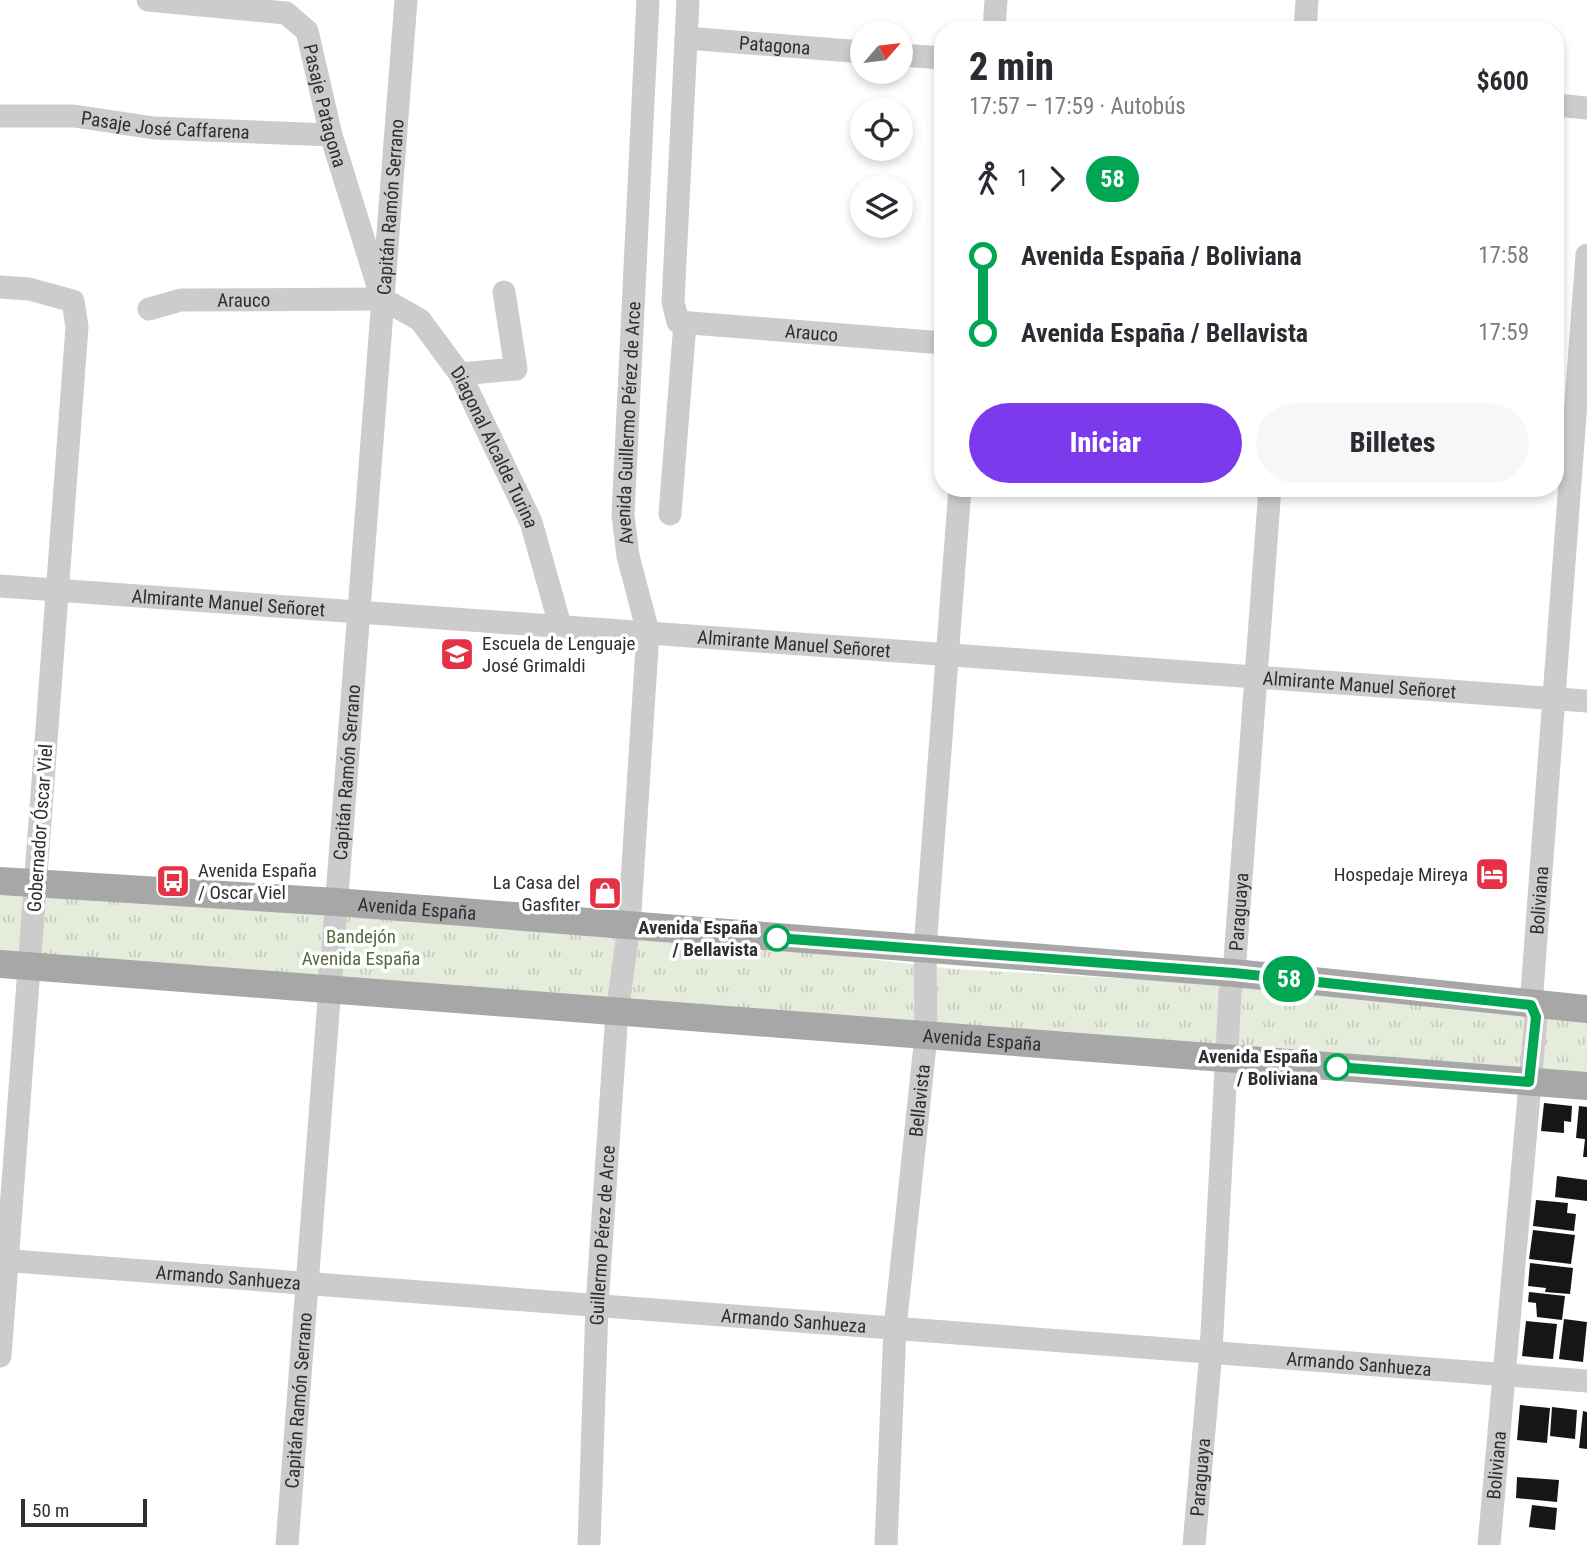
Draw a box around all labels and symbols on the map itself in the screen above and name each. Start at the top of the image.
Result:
north arrow [850,21,914,84]
street label: Patagona [738,31,811,59]
street label: Pasaje Patagona [299,42,352,170]
street label: Pasaje José Caffarena [79,106,250,143]
street label: Capitán Ramón Serrano [372,118,408,296]
street label: Arauco [217,288,270,311]
street label: Avenida Guillermo Pérez de Arce [611,301,645,546]
street label: Arauco [784,319,839,346]
street label: Diagonal Alcalde Turina [446,361,544,530]
street label: Almirante Manuel Señoret [131,584,326,621]
street label: Almirante Manuel Señoret [696,625,891,662]
place label: Escuela de Lenguaje José Grimaldi [482,632,636,677]
school or university icon: Escuela de Lenguaje José Grimaldi [438,635,476,673]
street label: Almirante Manuel Señoret [1262,666,1457,703]
street label: Capitán Ramón Serrano [328,683,365,861]
street label: Gobernador Óscar Viel [23,743,57,913]
hotel icon: Hospedaje Mireya [1473,855,1511,893]
place label: Avenida España / Oscar Viel [198,859,317,904]
bus stop icon: Avenida España / Oscar Viel [154,862,192,900]
place label: Hospedaje Mireya [1334,863,1468,886]
street label: Boliviana [1525,865,1553,935]
place label: La Casa del Gasfiter [493,871,580,916]
street label: Paraguaya [1224,872,1253,952]
shop icon: La Casa del Gasfiter [586,874,624,912]
street label: Avenida España [357,892,477,925]
place label: Avenida España / Bellavista [638,916,758,961]
park label: Bandejón Avenida España [302,925,420,970]
marker: Avenida España / Bellavista [764,925,790,951]
line badge: 58 [1258,956,1320,1002]
street label: Avenida España [922,1023,1042,1056]
place label: Avenida España / Boliviana [1198,1045,1318,1090]
marker: Avenida España / Boliviana [1324,1054,1350,1080]
street label: Bellavista [904,1063,934,1138]
street label: Guillermo Pérez de Arce [585,1145,619,1326]
street label: Armando Sanhueza [155,1260,302,1294]
street label: Armando Sanhueza [720,1304,867,1338]
street label: Capitán Ramón Serrano [280,1312,316,1489]
street label: Armando Sanhueza [1286,1347,1433,1381]
street label: Boliviana [1482,1430,1511,1501]
street label: Paraguaya [1185,1437,1215,1517]
scale bar [21,1496,147,1528]

